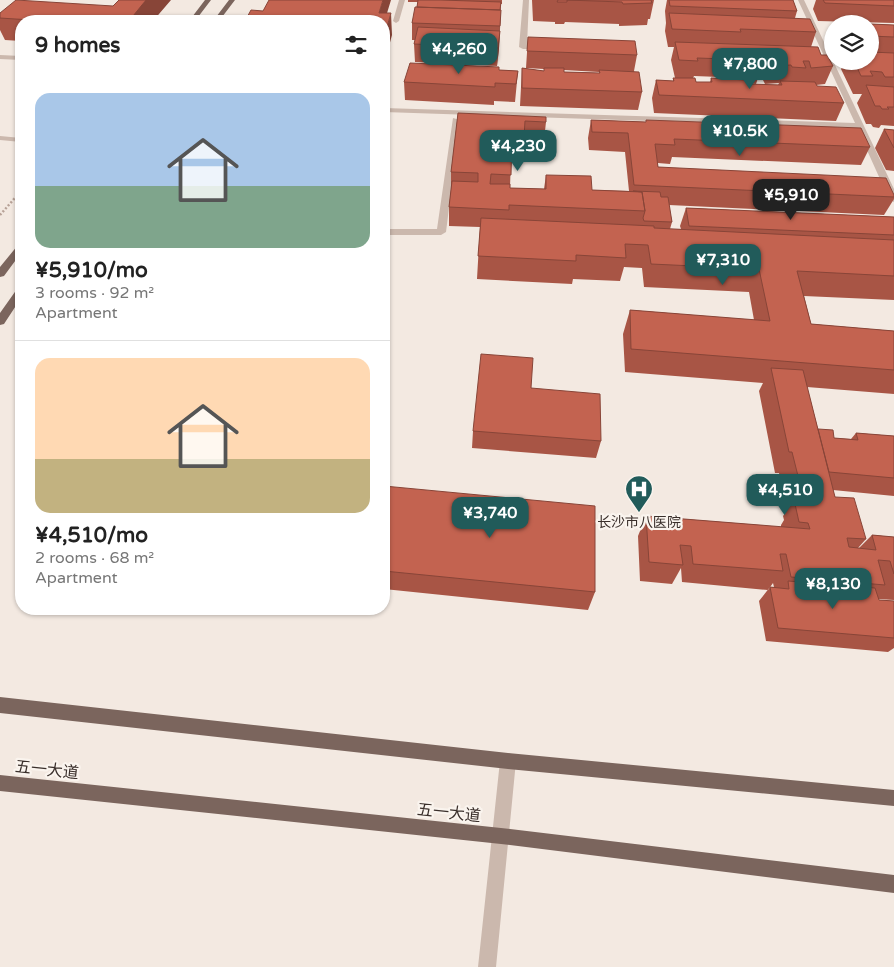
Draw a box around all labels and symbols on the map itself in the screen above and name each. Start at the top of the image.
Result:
pin: ¥4,260 [418,32,500,75]
pin: ¥7,800 [709,48,791,90]
pin: ¥10.5K [699,114,781,157]
pin: ¥4,230 [477,130,559,172]
pin: ¥5,910 [750,178,832,221]
pin: ¥7,310 [682,244,764,286]
hospital icon: 长沙市八医院 [624,474,654,513]
pin: ¥4,510 [744,474,826,516]
pin: ¥3,740 [449,496,531,539]
place label: 长沙市八医院 [597,514,681,531]
pin: ¥8,130 [792,568,874,610]
street label: 五一大道 [14,757,80,783]
street label: 五一大道 [416,800,482,826]

